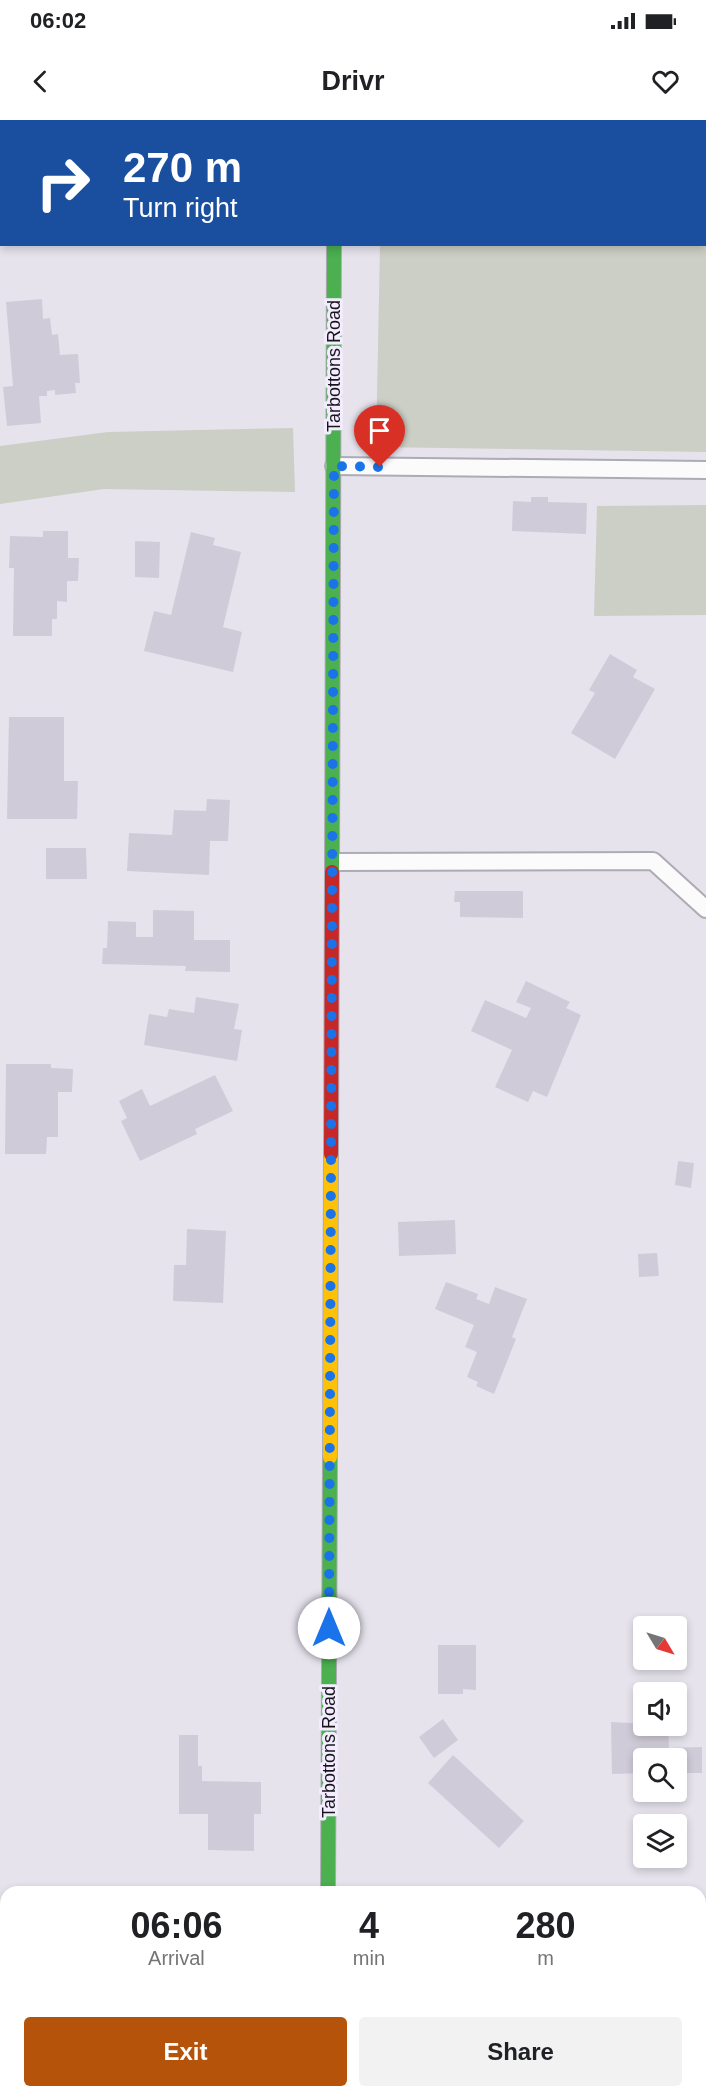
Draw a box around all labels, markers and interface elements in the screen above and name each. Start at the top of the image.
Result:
text: 06:02 [30,8,86,33]
icon: back [24,65,57,98]
icon: heart [649,65,682,98]
text: Drivr [321,66,385,96]
icon: right [24,144,102,222]
text: 270 m [123,144,242,191]
text: Turn right [123,193,238,223]
street label: Tarbottons Road [324,300,344,432]
pin [354,405,405,467]
icon: arrive [363,414,396,447]
position arrow [297,1596,361,1660]
north arrow [633,1616,687,1670]
map controls [633,1616,687,1868]
button: sound [633,1682,687,1736]
street label: Tarbottons Road [319,1686,339,1818]
button: search [633,1748,687,1802]
button: layers [633,1814,687,1868]
text: 06:06 [130,1905,222,1946]
text: 4 [359,1905,379,1946]
text: 280 [515,1905,576,1946]
text: Arrival [148,1947,205,1969]
text: min [353,1947,385,1969]
text: m [537,1947,554,1969]
button: Exit [24,2017,347,2086]
button: Share [359,2017,682,2086]

